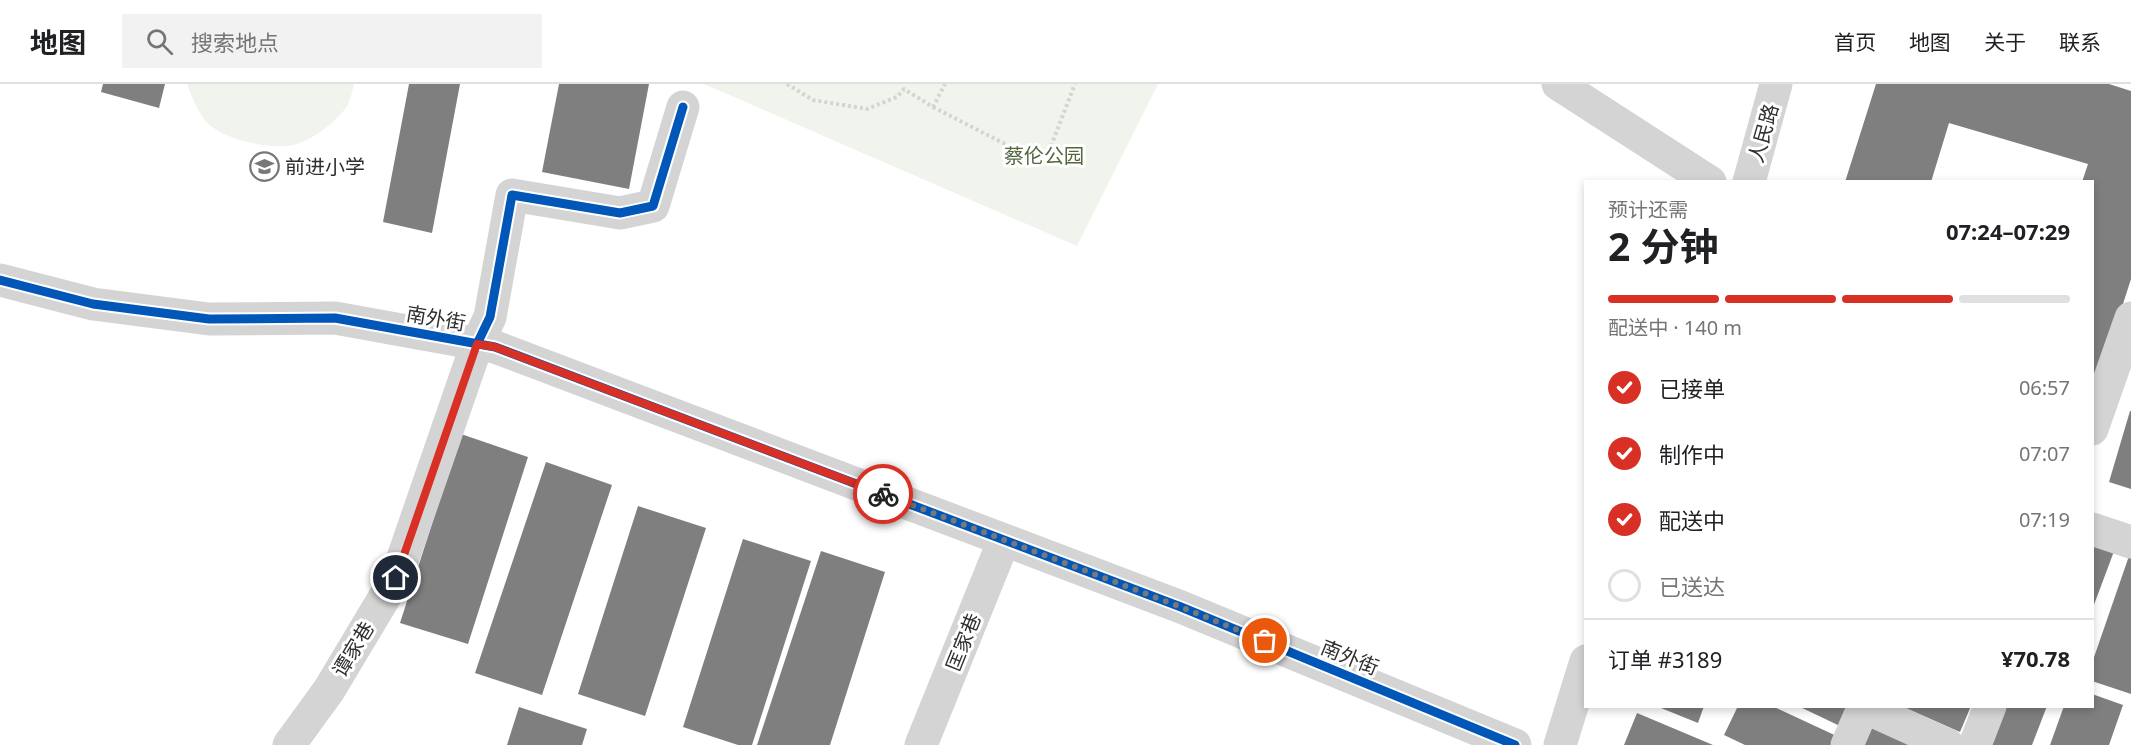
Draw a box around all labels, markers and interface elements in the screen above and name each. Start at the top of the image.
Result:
search box [122,14,542,68]
text: 地图 [30,23,86,61]
icon: search [143,25,176,58]
text: 搜索地点 [191,27,279,57]
text: 首页 [1834,28,1876,56]
text: 地图 [1909,28,1951,56]
text: 关于 [1984,28,2026,56]
text: 联系 [2059,28,2101,56]
street label: 人民路 [1742,100,1784,166]
park label: 蔡伦公园 [1004,142,1084,169]
school or university icon: 前进小学 [248,150,280,182]
place label: 前进小学 [285,153,365,180]
text: 预计还需 [1608,196,1688,223]
text: 07:24–07:29 [1946,216,2070,246]
text: 2 分钟 [1608,219,1718,272]
street label: 南外街 [404,299,468,337]
text: 配送中 · 140 m [1608,314,1742,341]
icon: check [1608,371,1641,404]
text: 已接单 [1659,373,1725,403]
text: 06:57 [2019,374,2070,401]
icon: check [1608,437,1641,470]
text: 制作中 [1659,439,1725,469]
text: 07:07 [2019,440,2070,467]
courier [853,464,913,524]
icon: bike [867,478,900,511]
icon: check [1608,503,1641,536]
text: 配送中 [1659,505,1725,535]
text: 07:19 [2019,506,2070,533]
pin [370,552,421,603]
icon: home [379,561,412,594]
text: 已送达 [1659,571,1725,601]
street label: 匡家巷 [939,609,987,675]
pin [1239,615,1290,666]
street label: 谭家巷 [326,616,380,682]
icon: bag [1248,624,1281,657]
street label: 南外街 [1317,633,1383,681]
text: ¥70.78 [2001,643,2070,673]
text: 订单 #3189 [1608,644,1722,674]

